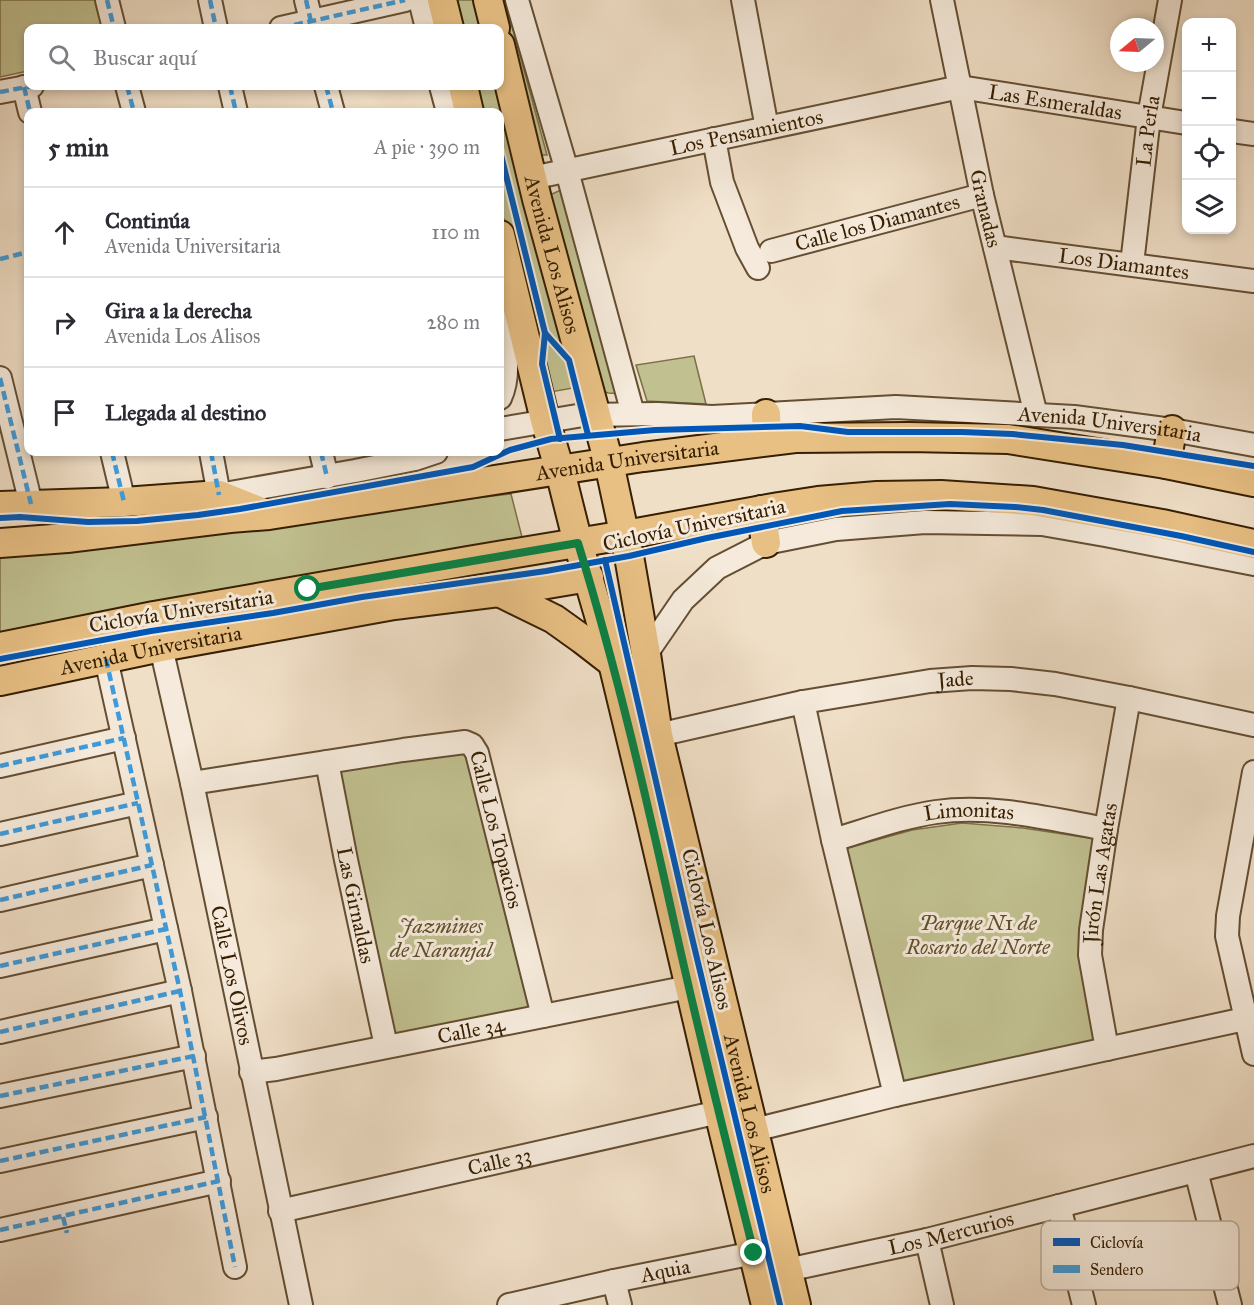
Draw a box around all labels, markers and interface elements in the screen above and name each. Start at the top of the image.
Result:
north arrow [1110,18,1164,72]
map controls [1182,18,1236,234]
button: + [1182,18,1236,72]
search box [24,24,504,90]
icon: search [45,41,78,74]
text: Buscar aquí [93,44,196,71]
button: − [1182,72,1236,126]
street label: Las Esmeraldas [986,79,1124,126]
street label: La Perla [1130,93,1166,168]
street label: Los Pensamientos [667,104,825,161]
button: locate [1182,126,1236,180]
text: 5 min [48,131,109,163]
text: A pie · 390 m [374,135,480,159]
street label: Granadas [964,167,1007,250]
street label: Avenida Los Alisos [519,172,586,337]
button: layers [1182,180,1236,234]
street label: Calle los Diamantes [792,189,962,257]
text: Continúa [105,207,190,234]
icon: ahead [48,216,81,249]
text: 110 m [432,220,480,244]
text: Avenida Universitaria [105,234,281,258]
street label: Los Diamantes [1057,242,1191,285]
text: Gira a la derecha [105,297,252,324]
icon: right [48,306,81,339]
text: 280 m [427,310,480,334]
text: Avenida Los Alisos [105,324,260,348]
icon: arrive [48,396,81,429]
text: Llegada al destino [105,399,266,426]
street label: Avenida Universitaria [1016,401,1204,448]
street label: Avenida Universitaria [533,435,720,487]
street label: Ciclovía Universitaria [600,493,788,557]
route start [294,575,320,601]
street label: Ciclovía Universitaria [87,584,275,638]
street label: Avenida Universitaria [57,620,244,681]
street label: Jade [935,665,975,694]
street label: Calle Los Topacios [464,748,529,911]
street label: Limonitas [922,797,1016,827]
street label: Jirón Las Agatas [1077,801,1123,946]
street label: Las Girnaldas [331,845,381,966]
street label: Ciclovía Los Alisos [676,846,738,1012]
street label: Calle Los Olivos [205,903,259,1047]
park label: Parque N1 de Rosario del Norte [905,910,1051,960]
park label: Jazmines de Naranjal [389,913,494,963]
street label: Calle 34 [435,1011,508,1050]
street label: Avenida Los Alisos [718,1030,781,1196]
street label: Calle 33 [465,1142,534,1181]
street label: Los Mercurios [886,1205,1017,1261]
legend [1041,1221,1239,1290]
text: Ciclovía [1090,1233,1143,1252]
route end [740,1239,766,1265]
street label: Aquia [637,1253,692,1289]
text: Sendero [1090,1260,1143,1279]

